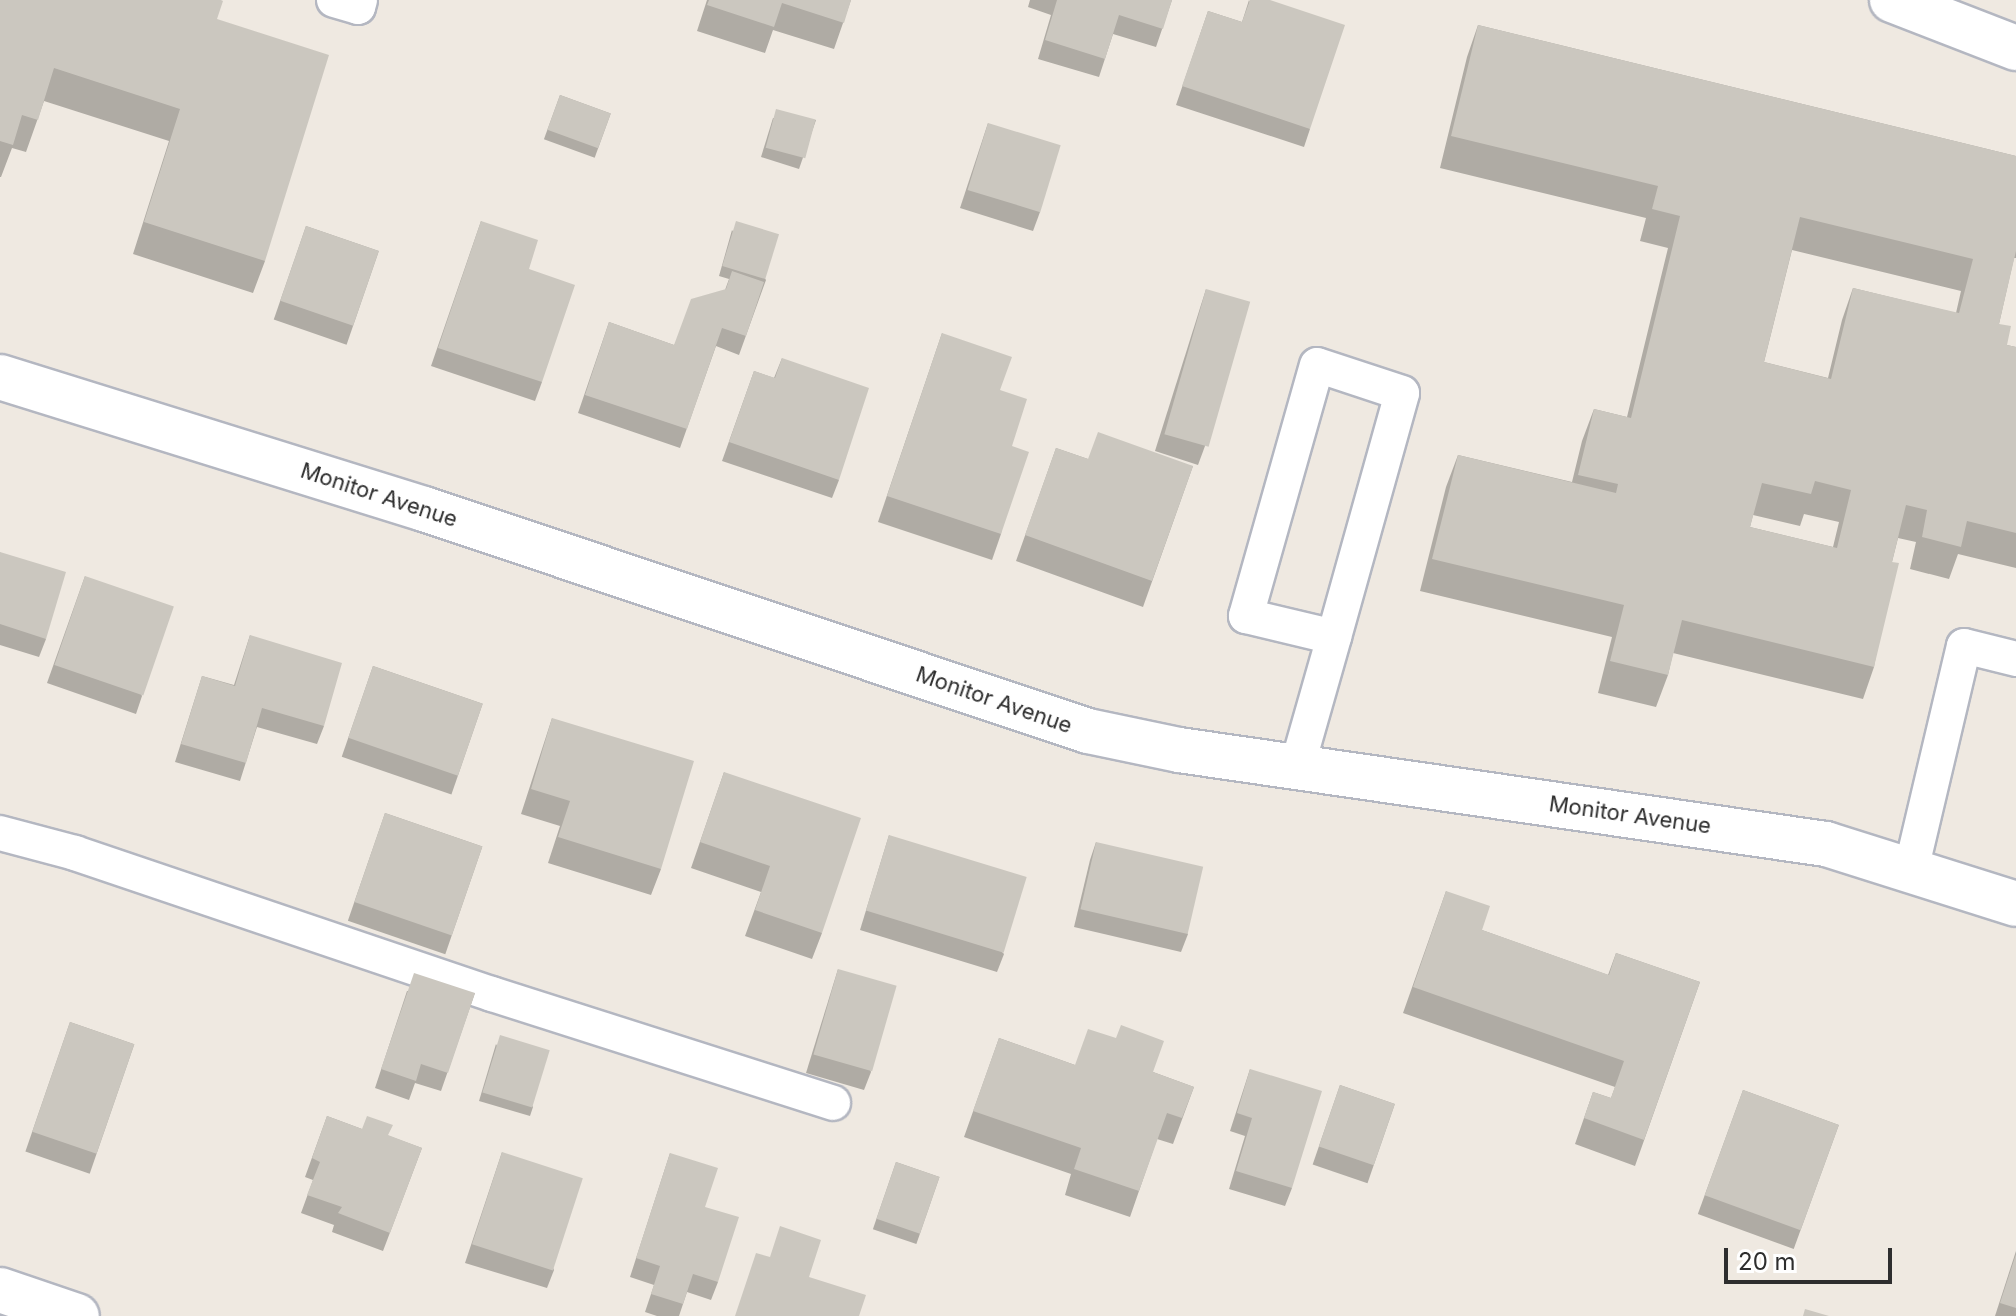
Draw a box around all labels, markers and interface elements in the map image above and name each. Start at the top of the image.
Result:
street label: Monitor Avenue [297,457,461,533]
street label: Monitor Avenue [912,661,1076,739]
street label: Monitor Avenue [1547,791,1713,839]
scale bar [1728,1232,1896,1282]
text: 20 m [1738,1247,1796,1276]

